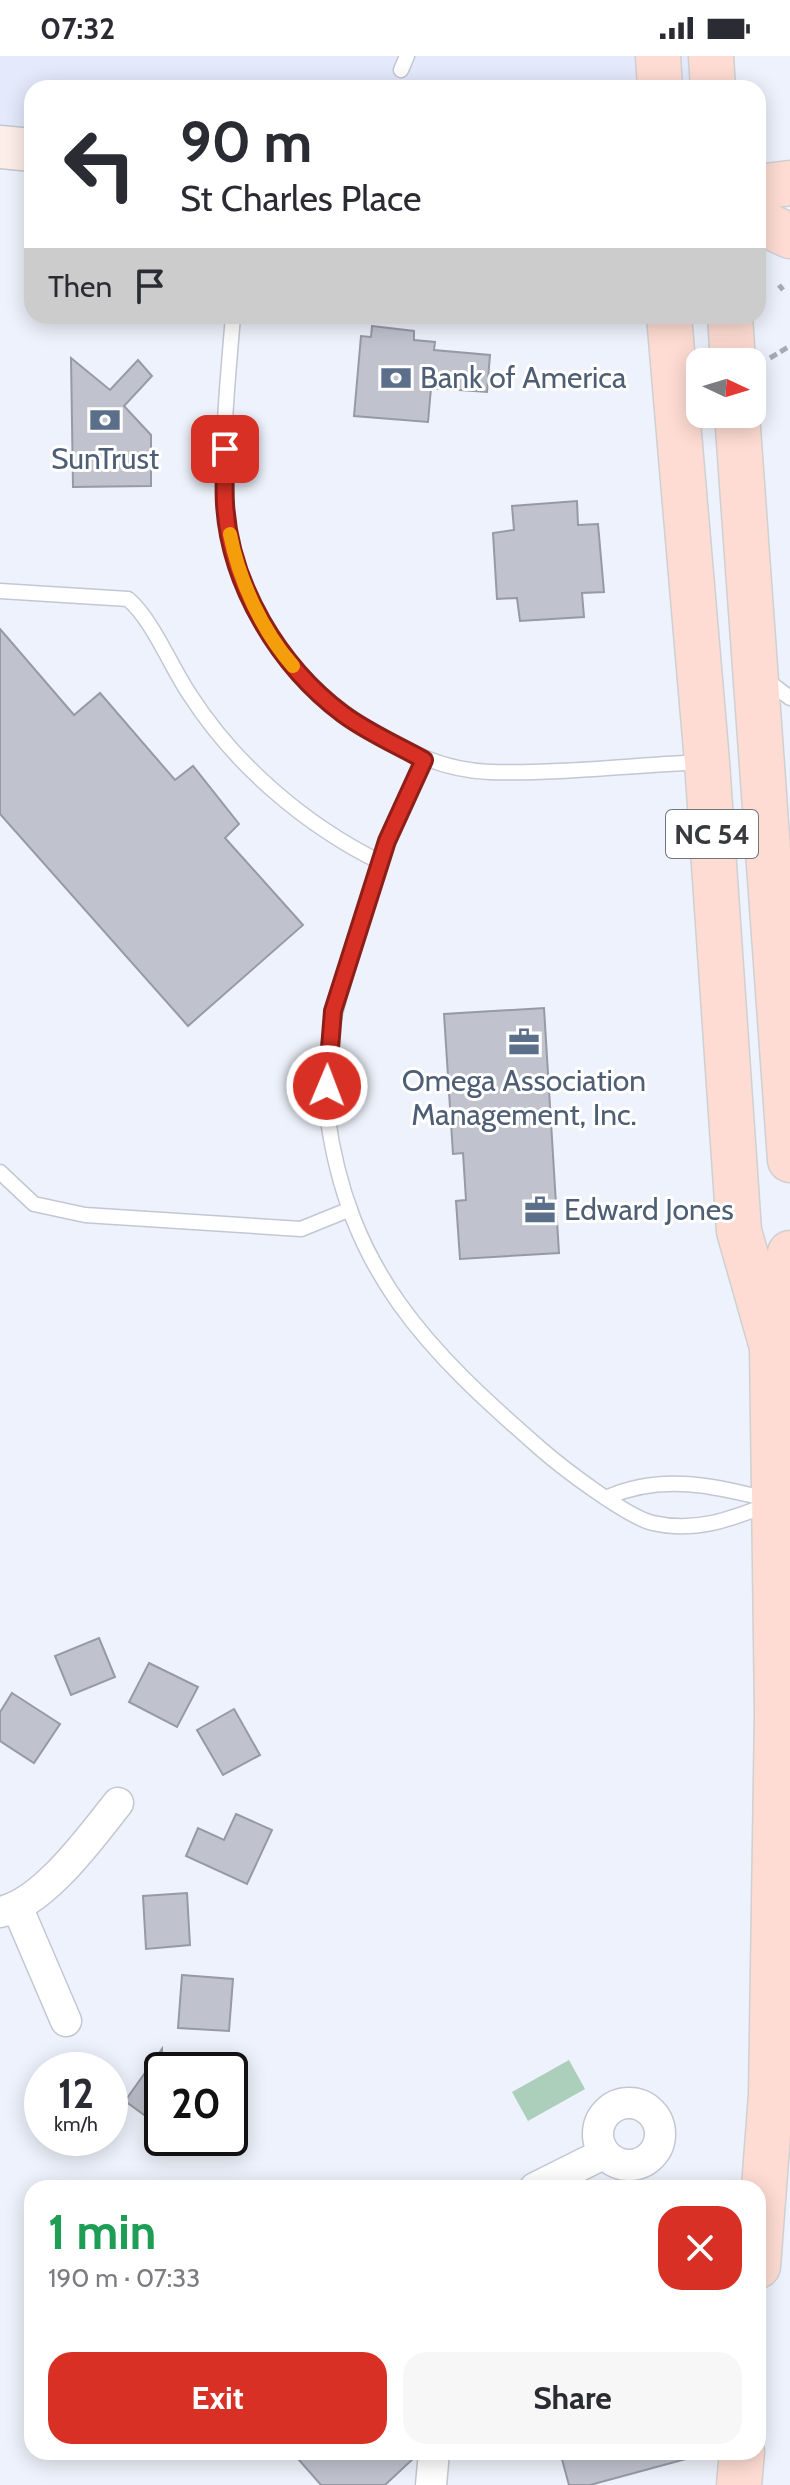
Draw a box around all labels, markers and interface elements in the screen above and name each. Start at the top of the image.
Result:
text: 07:32 [40,10,115,47]
text: 90 m [180,108,312,176]
icon: left [48,112,152,216]
text: St Charles Place [180,176,422,220]
icon: arrive [128,264,172,308]
text: Then [48,268,112,305]
north arrow [686,348,766,428]
map controls [686,348,766,428]
place label: Bank of America [420,359,627,396]
bank icon: Bank of America [379,361,413,395]
bank icon: SunTrust [88,403,122,437]
pin [191,415,259,483]
icon: arrive [203,427,247,471]
place label: SunTrust [51,440,159,477]
road number: NC 54 [666,810,758,858]
office icon: Omega Association Management, Inc. [507,1025,541,1059]
position arrow [285,1044,369,1128]
place label: Omega Association Management, Inc. [402,1062,646,1133]
place label: Edward Jones [564,1191,734,1228]
office icon: Edward Jones [523,1193,557,1227]
speed limit sign: 20 [144,2052,248,2156]
text: 12 [58,2069,94,2118]
text: km/h [54,2112,98,2136]
text: 1 min [48,2203,156,2261]
button: close [658,2206,742,2290]
text: 190 m · 07:33 [48,2262,200,2294]
button: Exit [48,2352,387,2444]
button: Share [403,2352,742,2444]

